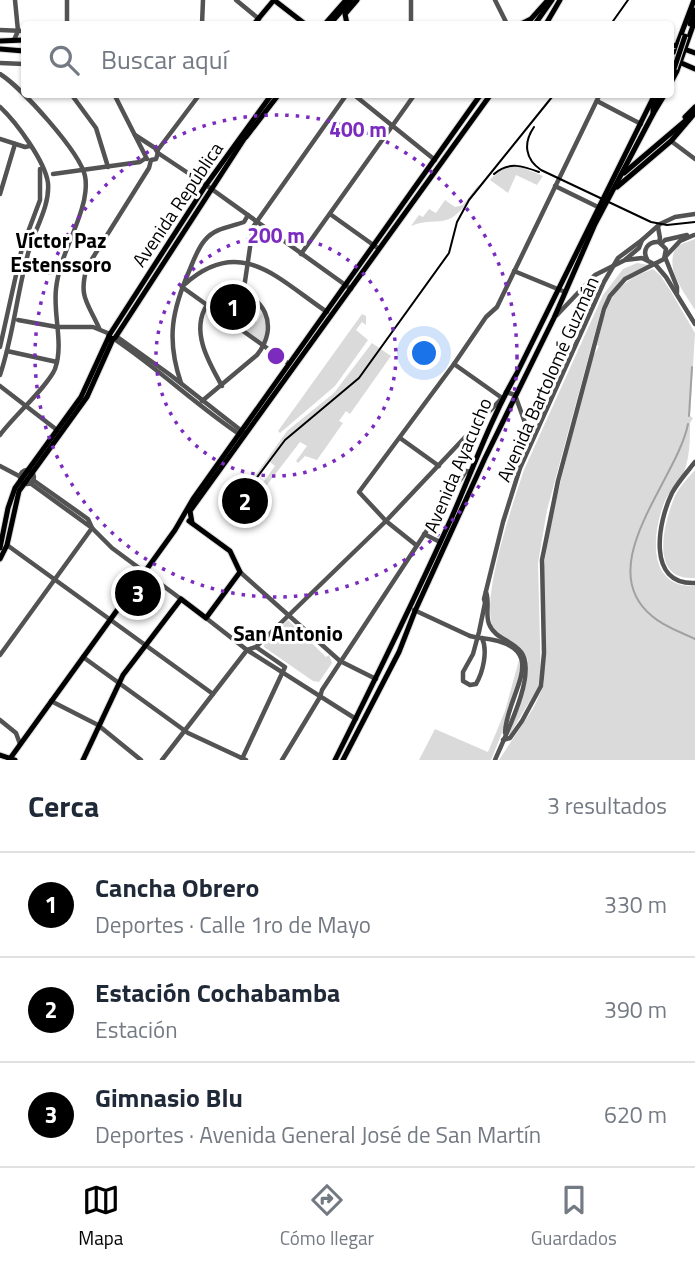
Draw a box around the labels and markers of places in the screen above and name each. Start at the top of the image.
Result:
pin: 1 [210,281,256,333]
centre of rings [264,344,288,368]
pin: 2 [222,475,268,527]
pin: 3 [115,567,161,619]

